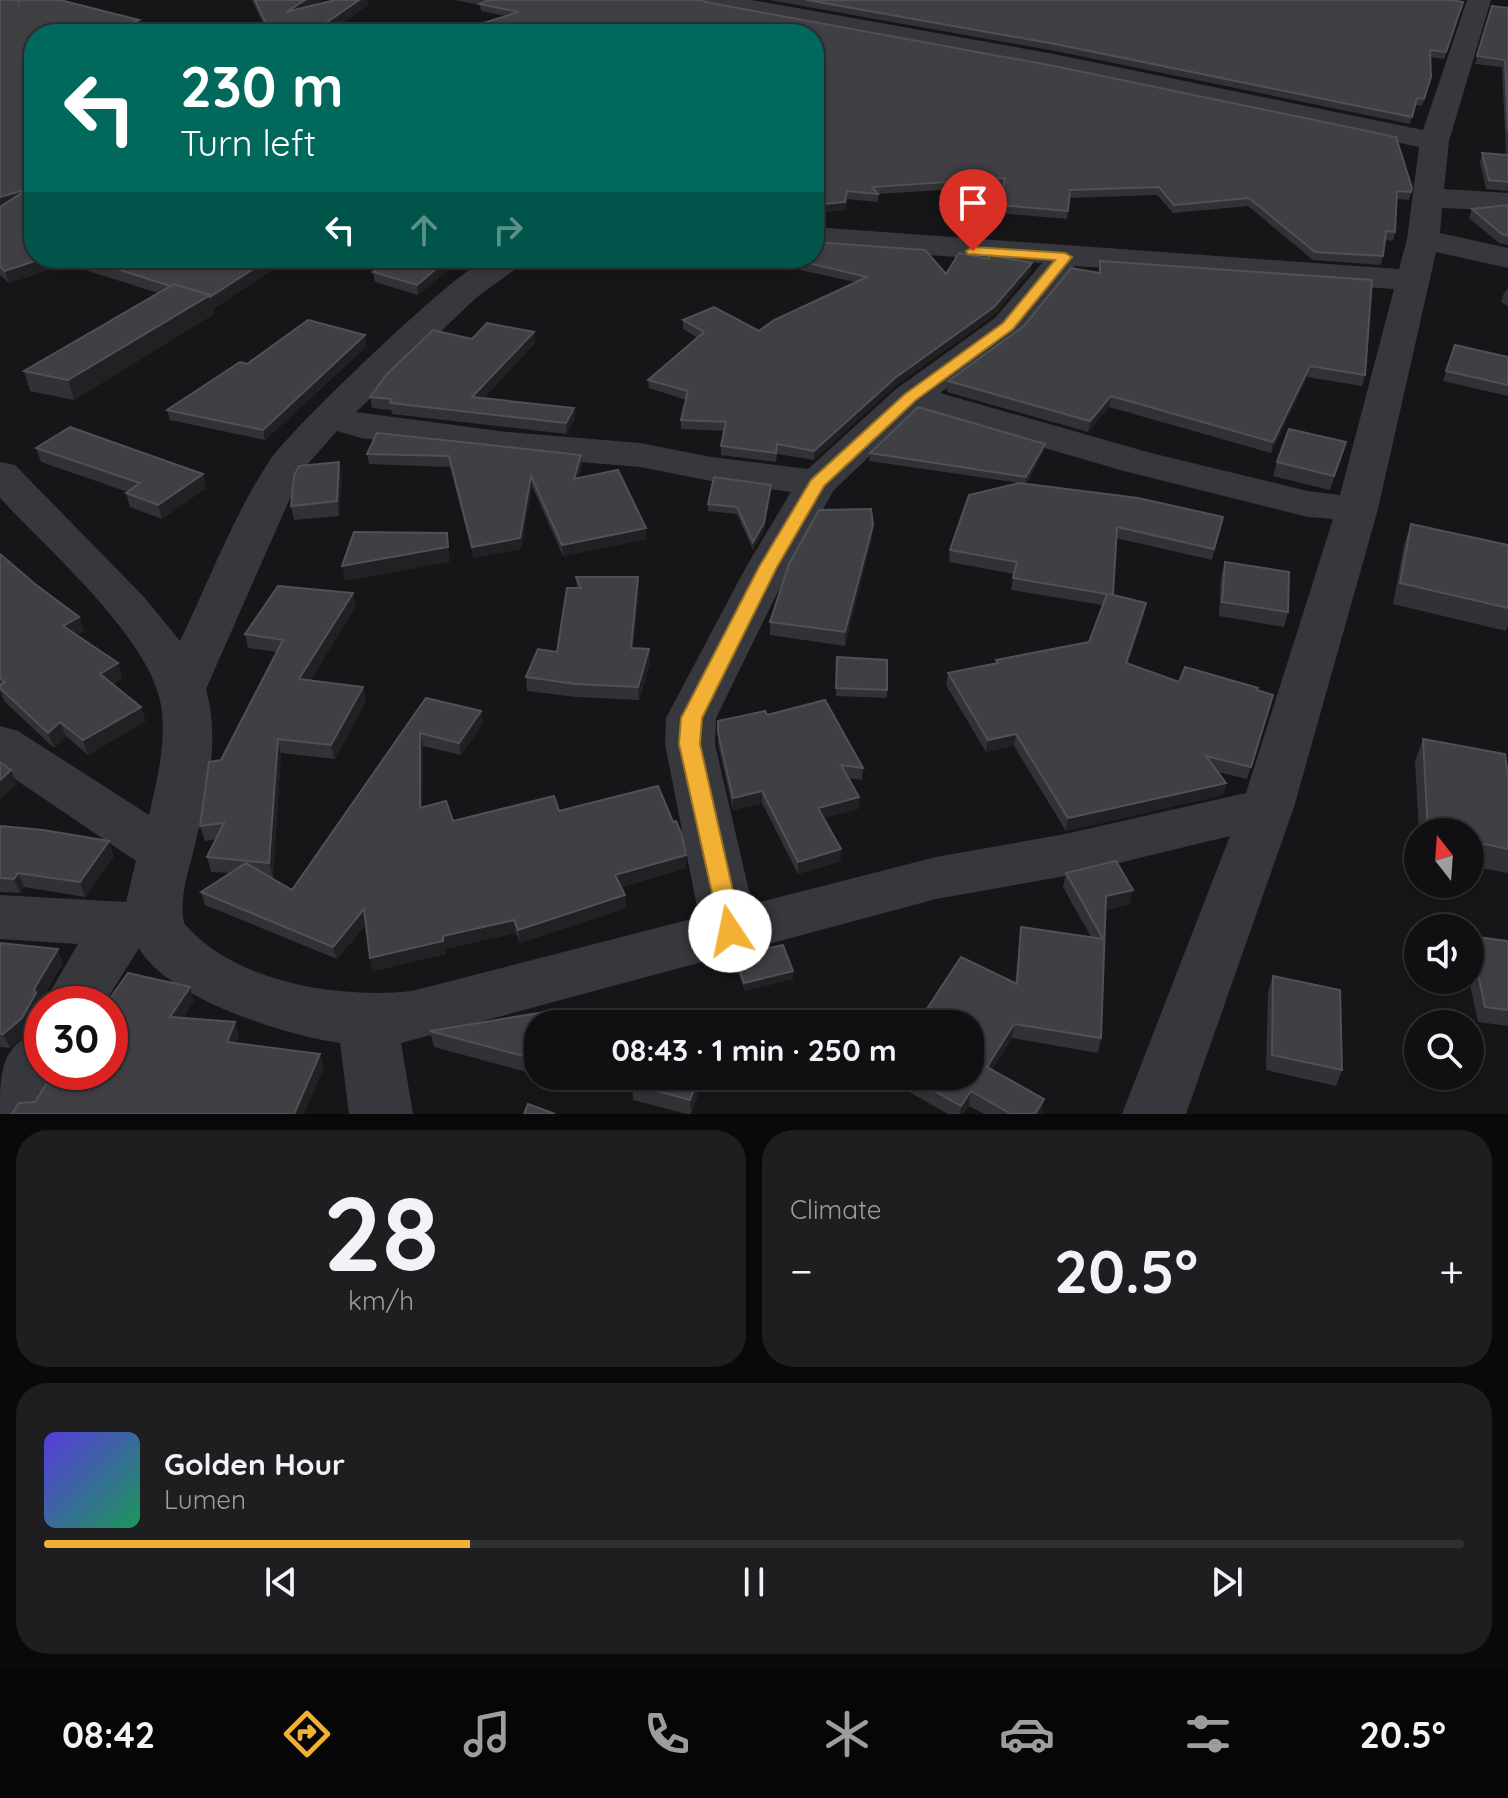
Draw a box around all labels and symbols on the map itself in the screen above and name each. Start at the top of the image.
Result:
pin [939,169,1007,251]
north arrow [1404,818,1484,898]
position arrow [688,889,772,973]
speed limit sign: 30 [24,986,128,1090]

